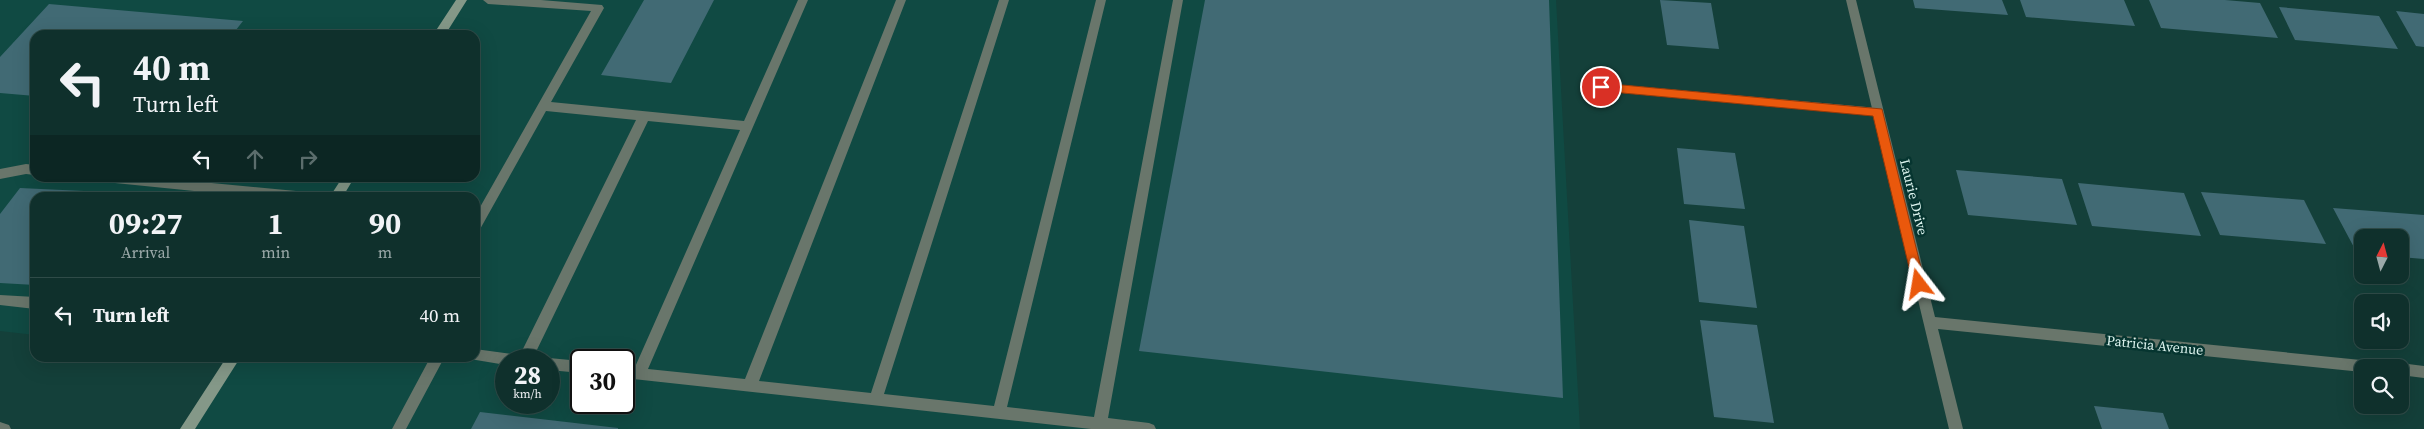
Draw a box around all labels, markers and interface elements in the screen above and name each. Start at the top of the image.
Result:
text: 40 m [133,44,210,92]
icon: left [50,50,115,115]
pin [1580,66,1622,108]
icon: arrive [1587,73,1615,101]
text: Turn left [133,89,218,119]
icon: left [188,145,216,173]
icon: ahead [241,145,269,173]
icon: right [294,145,322,173]
street label: Laurie Drive [1895,157,1933,237]
text: 09:27 [109,203,183,244]
text: 1 [268,203,284,244]
text: 90 [369,203,401,244]
north arrow [2354,229,2409,284]
map controls [2354,229,2409,414]
text: Arrival [121,241,170,263]
text: min [261,241,290,263]
text: m [378,241,392,263]
position arrow [1892,257,1944,309]
button: sound [2354,294,2409,349]
icon: left [50,301,78,329]
text: Turn left [93,302,169,328]
text: 40 m [419,302,460,328]
street label: Patricia Avenue [2106,330,2204,360]
speed limit sign: 30 [570,349,635,414]
text: 28 [514,358,541,392]
button: search [2354,359,2409,414]
text: km/h [513,386,542,402]

